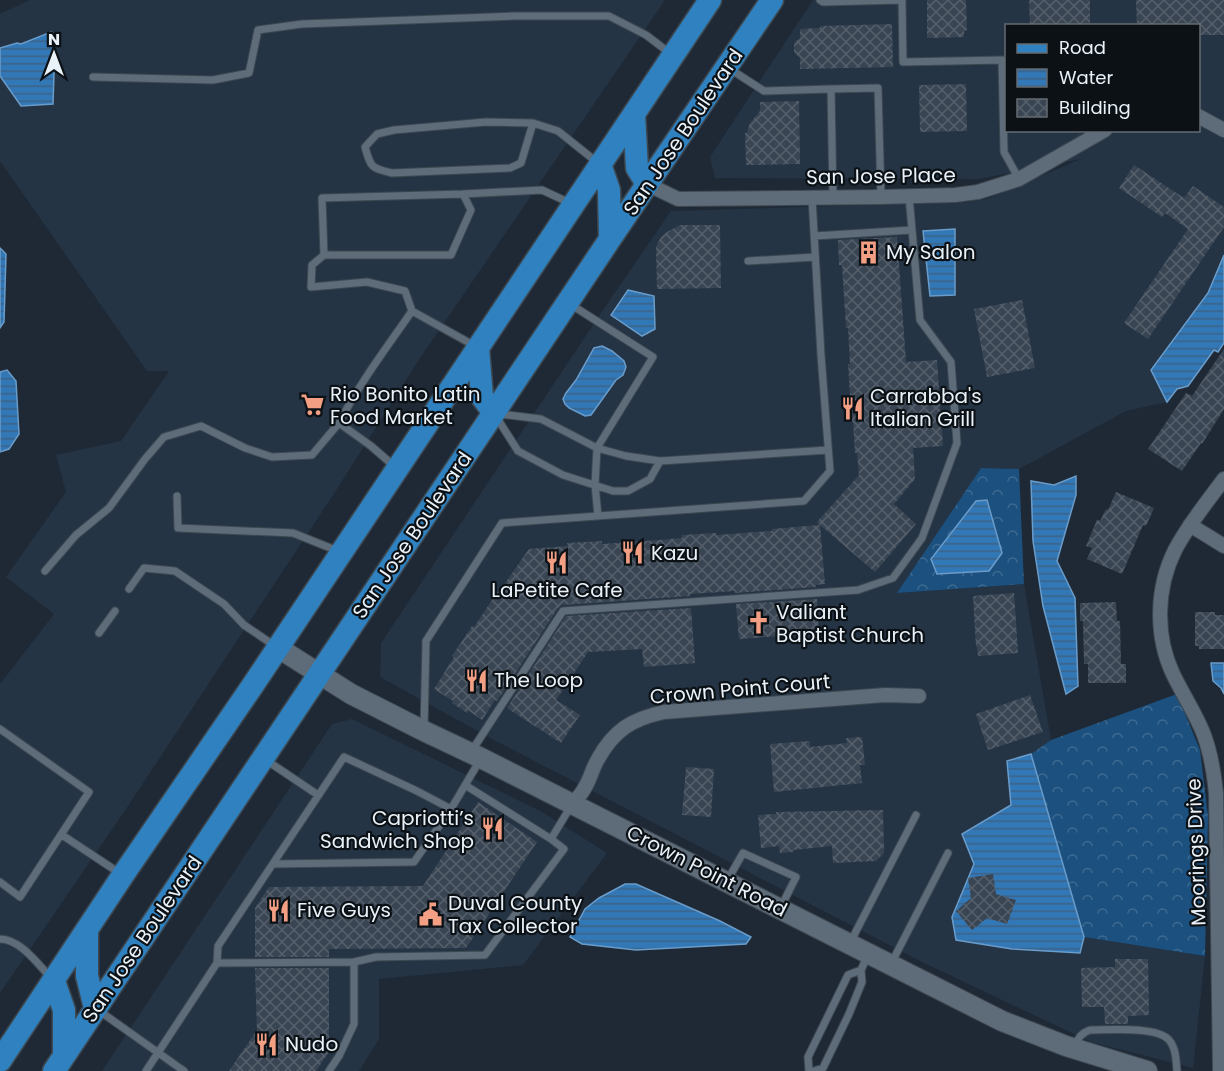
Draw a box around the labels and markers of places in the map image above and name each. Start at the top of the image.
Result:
place label: My Salon [886,238,976,266]
building icon: My Salon [855,239,881,265]
place label: Rio Bonito Latin Food Market [330,380,481,431]
place label: Carrabba's Italian Grill [870,382,982,433]
supermarket icon: Rio Bonito Latin Food Market [299,392,325,418]
restaurant icon: Carrabba's Italian Grill [839,395,865,421]
place label: Kazu [651,539,698,567]
restaurant icon: Kazu [620,540,646,566]
restaurant icon: LaPetite Cafe [544,550,570,576]
place label: LaPetite Cafe [491,576,623,604]
place label: Valiant Baptist Church [776,598,924,649]
church icon: Valiant Baptist Church [745,610,771,636]
place label: The Loop [494,666,583,694]
restaurant icon: The Loop [463,667,489,693]
place label: Capriotti’s Sandwich Shop [320,804,474,855]
restaurant icon: Capriotti’s Sandwich Shop [479,816,505,842]
place label: Duval County Tax Collector [448,889,582,940]
place label: Five Guys [297,896,391,924]
restaurant icon: Five Guys [266,897,292,923]
public building icon: Duval County Tax Collector [417,901,443,927]
place label: Nudo [285,1030,338,1058]
restaurant icon: Nudo [254,1031,280,1057]

